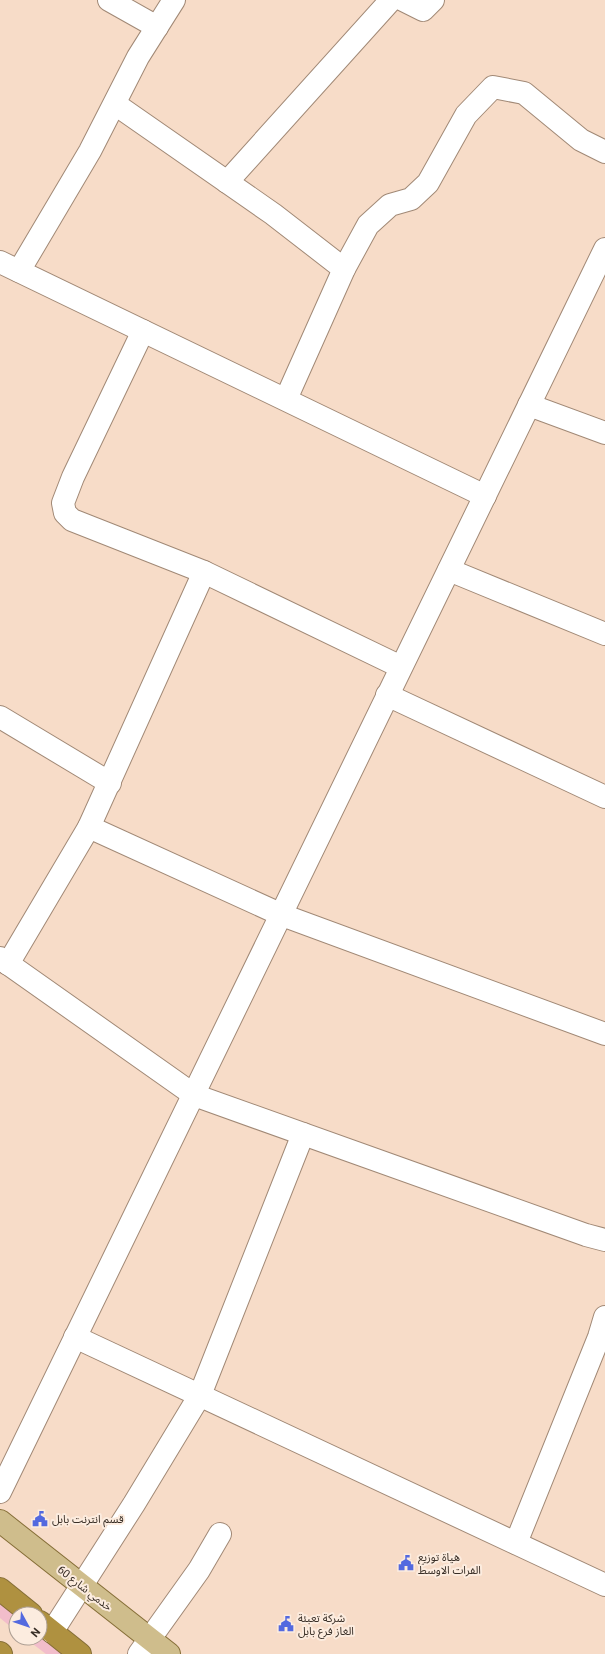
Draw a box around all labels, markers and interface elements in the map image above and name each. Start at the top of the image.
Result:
public building icon: قسم انترنت بابل [31,1510,49,1528]
place label: قسم انترنت بابل [52,1513,124,1528]
place label: هياة توزيع الفرات الاوسط [418,1551,481,1577]
public building icon: هياة توزيع الفرات الاوسط [397,1554,415,1572]
street label: خدمي شارع 60 [53,1563,115,1616]
north arrow [8,1606,48,1646]
place label: شركة تعبئة الغاز فرع بابل [298,1612,354,1639]
public building icon: شركة تعبئة الغاز فرع بابل [277,1615,295,1633]
text: N [28,1625,43,1639]

